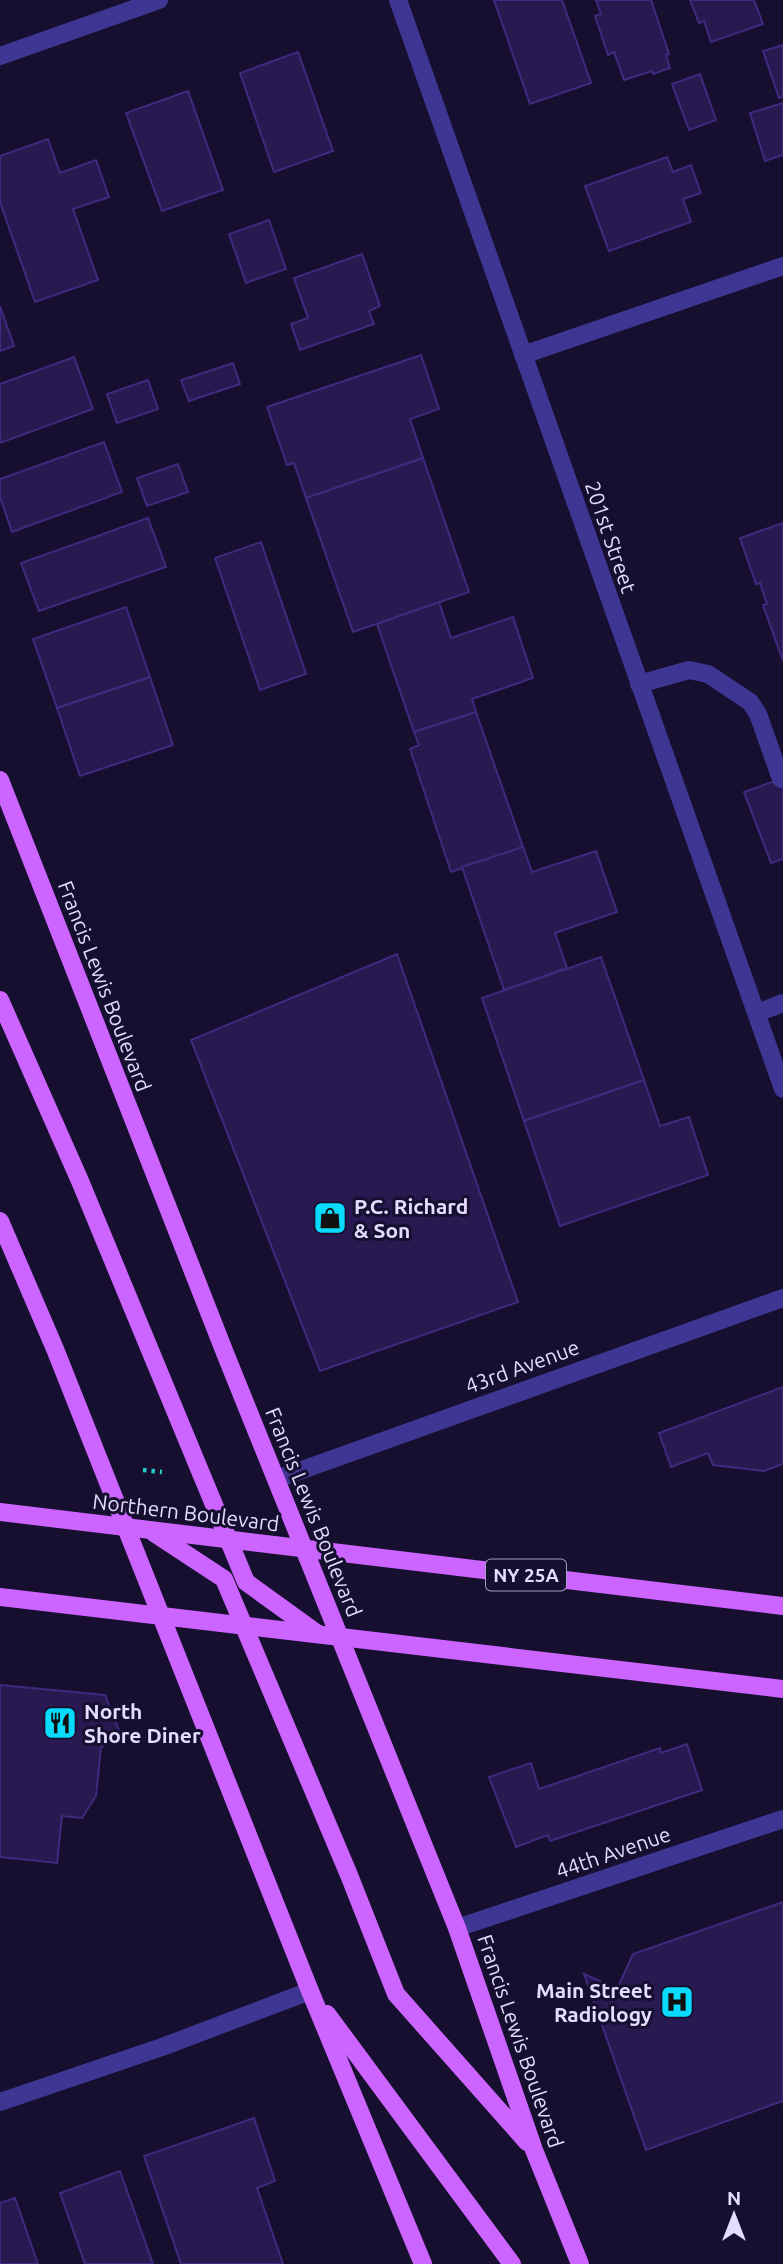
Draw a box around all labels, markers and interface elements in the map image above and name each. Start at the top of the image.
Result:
street label: 201st Street [581,478,641,596]
street label: Francis Lewis Boulevard [54,877,156,1095]
place label: P.C. Richard & Son [354,1194,468,1242]
shop icon: P.C. Richard & Son [311,1199,349,1237]
street label: 43rd Avenue [462,1334,582,1398]
street label: Francis Lewis Boulevard [261,1404,367,1620]
street label: Northern Boulevard [91,1489,281,1535]
road number: NY 25A [486,1560,566,1590]
place label: North Shore Diner [84,1699,201,1747]
restaurant icon: North Shore Diner [41,1704,79,1742]
street label: 44th Avenue [553,1821,673,1883]
street label: Francis Lewis Boulevard [473,1931,569,2151]
place label: Main Street Radiology [536,1978,652,2026]
hospital icon: Main Street Radiology [658,1983,696,2021]
north arrow [699,2180,769,2250]
text: N [727,2187,741,2209]

